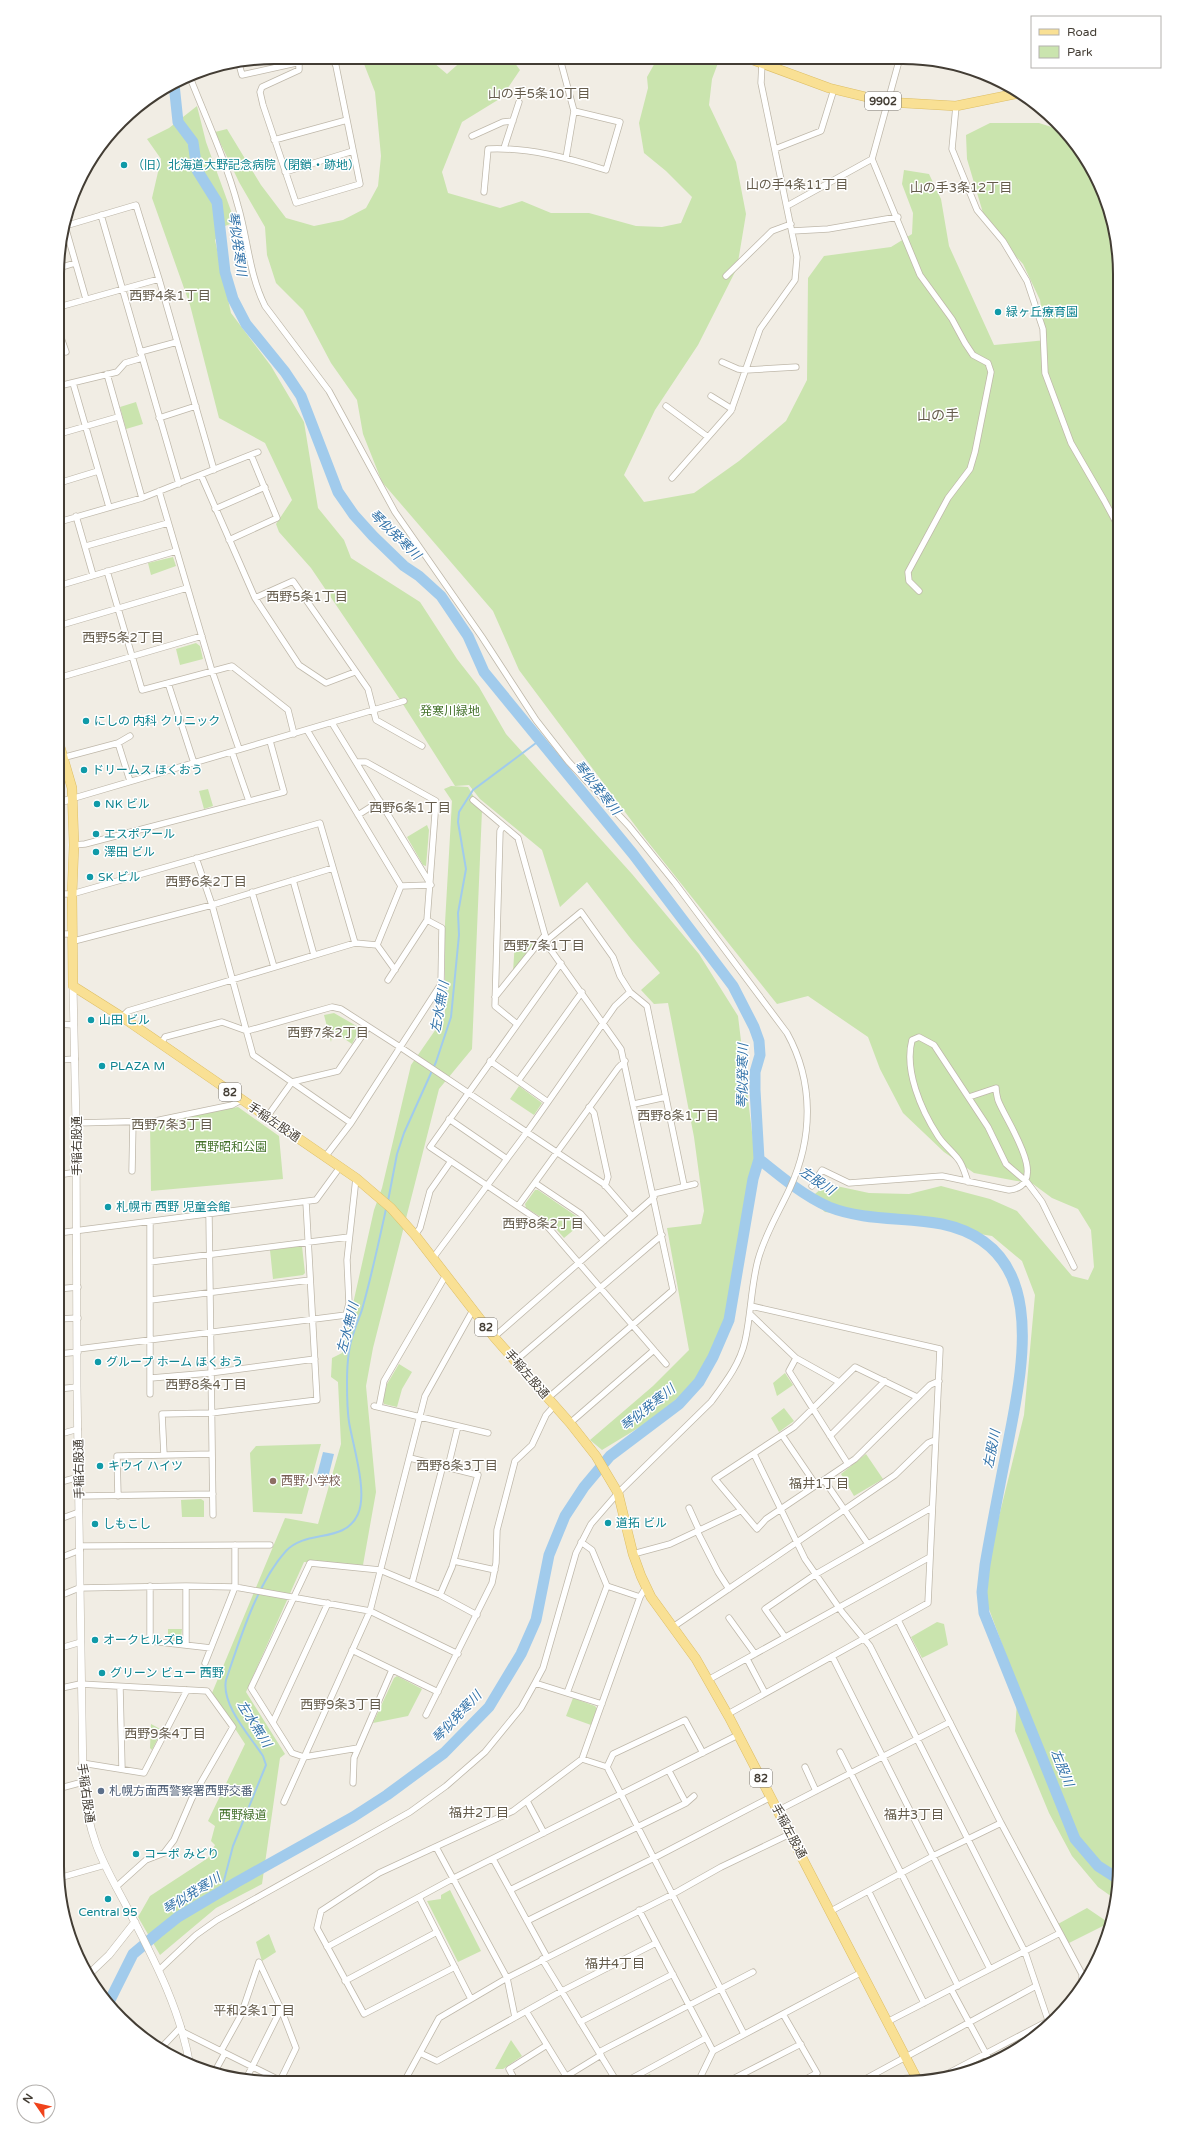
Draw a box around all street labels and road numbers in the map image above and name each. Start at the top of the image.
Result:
road number: 9902 [865,92,901,110]
road number: 82 [219,1083,241,1101]
street label: 手稲左股通 [245,1099,303,1145]
street label: 手稲右股通 [70,1116,84,1176]
road number: 82 [475,1318,497,1336]
street label: 手稲左股通 [502,1347,552,1401]
street label: 手稲右股通 [71,1439,87,1499]
street label: 手稲右股通 [75,1762,97,1824]
road number: 82 [750,1769,772,1787]
street label: 手稲左股通 [769,1801,809,1861]

